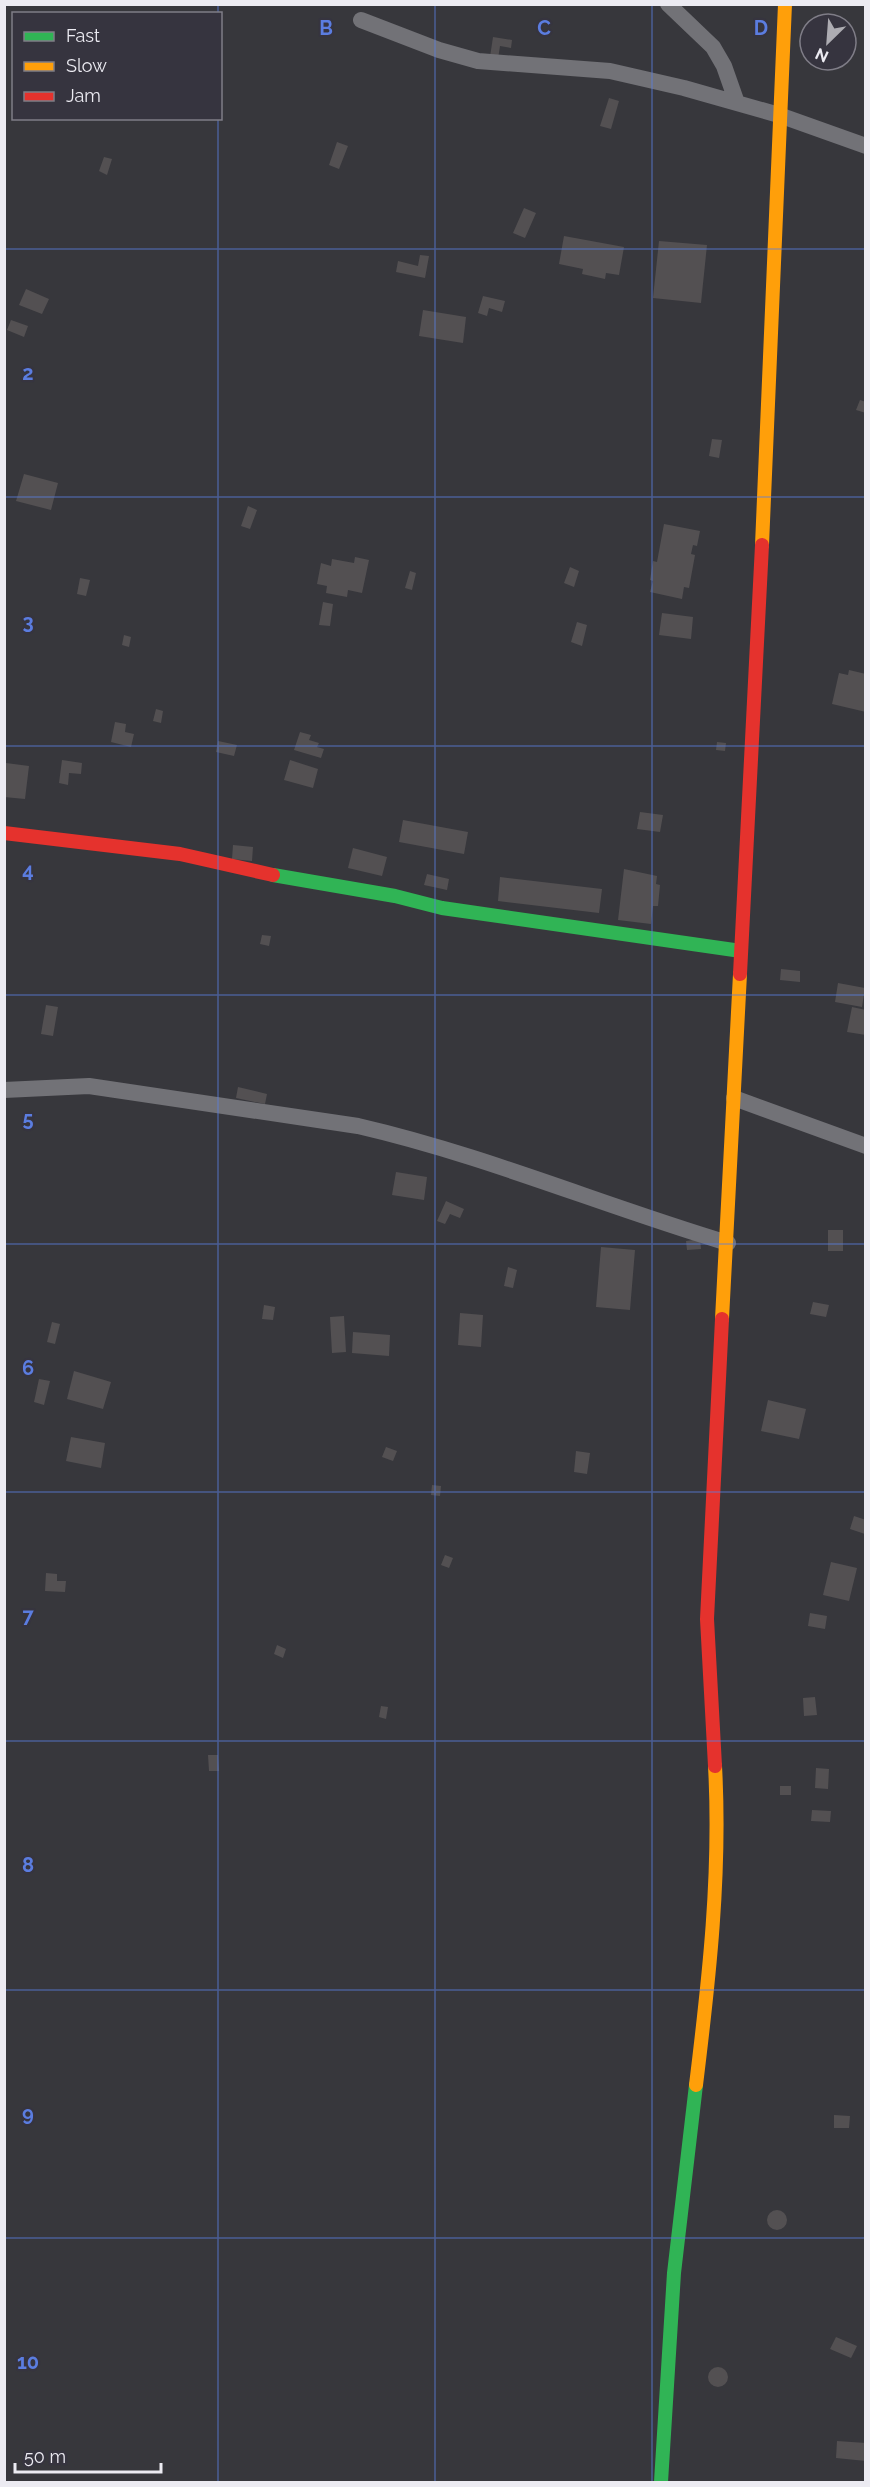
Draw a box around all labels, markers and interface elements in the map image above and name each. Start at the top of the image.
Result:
legend [12,12,222,120]
north arrow [798,12,858,72]
text: B [319,16,333,40]
text: C [537,16,551,40]
text: D [754,16,768,40]
text: Fast [66,25,100,46]
text: N [812,44,831,66]
text: Slow [66,55,107,76]
text: Jam [66,85,101,106]
text: 2 [22,361,34,385]
text: 3 [22,610,34,634]
text: 4 [22,858,34,882]
text: 5 [22,1107,34,1131]
text: 6 [22,1356,34,1380]
text: 7 [22,1604,34,1628]
text: 8 [22,1853,34,1877]
text: 9 [22,2102,34,2126]
text: 10 [17,2350,39,2374]
scale bar [15,2436,160,2474]
text: 50 m [24,2446,66,2467]

